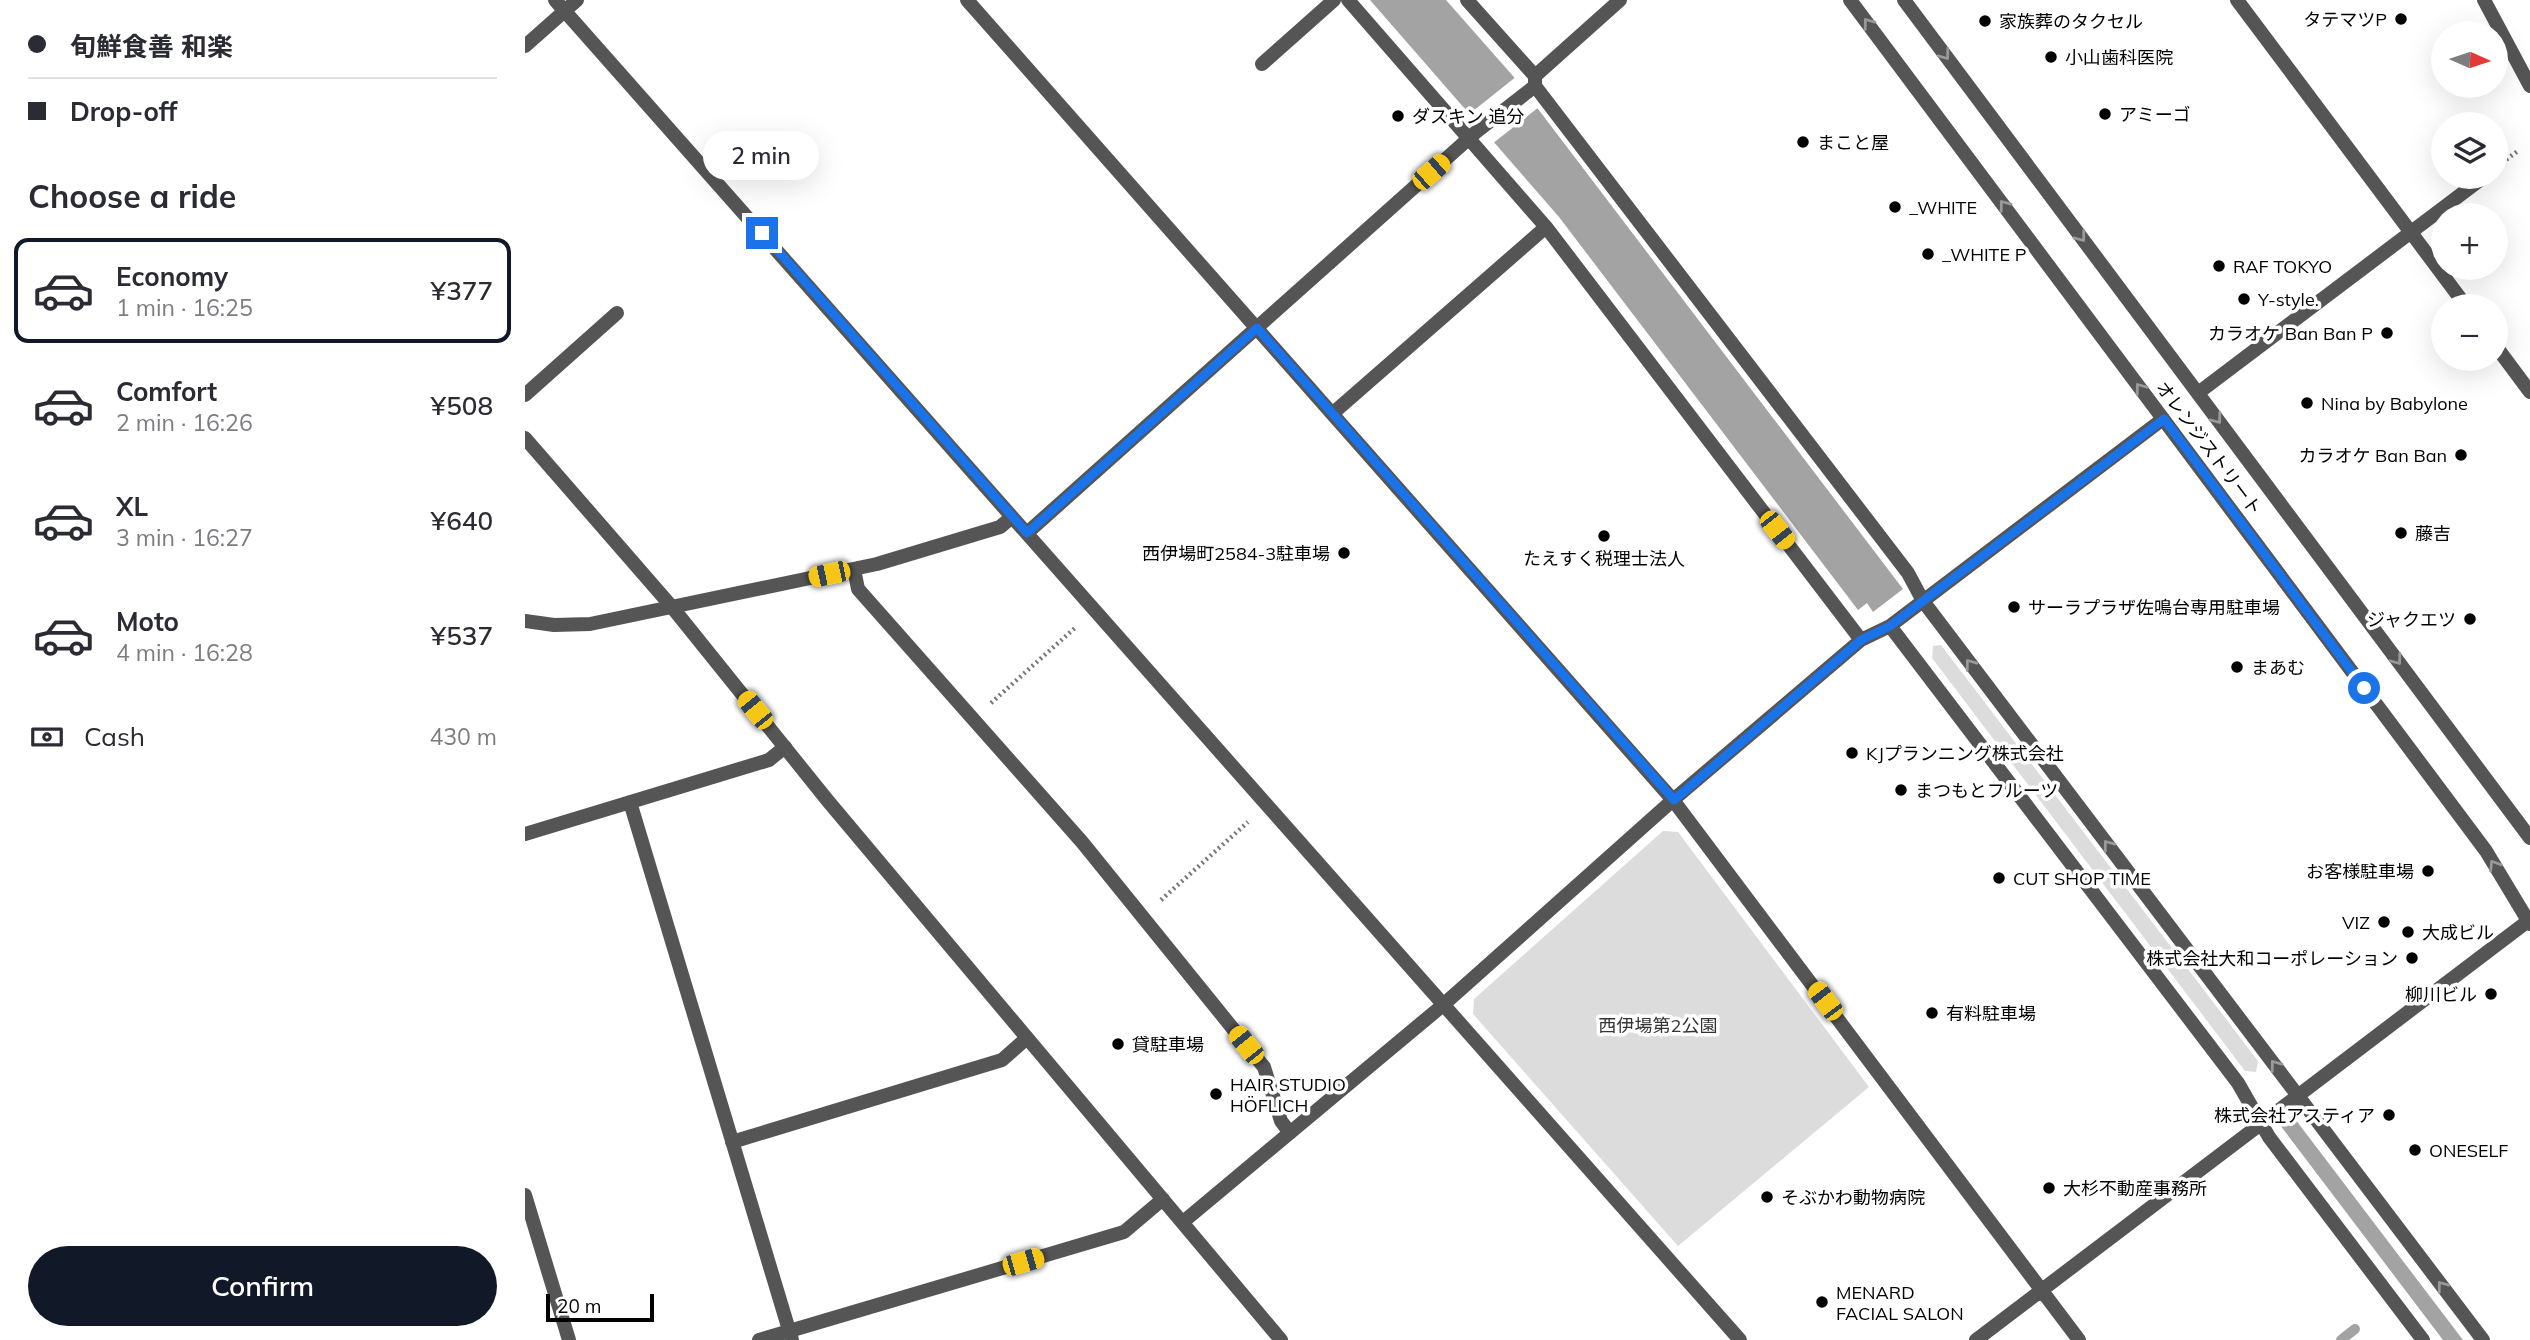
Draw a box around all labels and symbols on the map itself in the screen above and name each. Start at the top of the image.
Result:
place label: タテマツP [2303,8,2387,31]
place label: 家族葬のタクセル [1999,10,2143,33]
marker: タテマツP [2393,11,2409,27]
marker: 家族葬のタクセル [1977,13,1993,29]
one-way arrow [1863,18,1876,31]
north arrow [2431,21,2508,98]
place label: 小山歯科医院 [2065,46,2173,69]
one-way arrow [1937,47,1949,60]
marker: 小山歯科医院 [2043,49,2059,65]
place label: アミーゴ [2119,103,2191,126]
place label: ダスキン 追分 [1412,105,1524,128]
marker: アミーゴ [2097,106,2113,122]
marker: ダスキン 追分 [1390,108,1406,124]
place label: まこと屋 [1817,131,1889,154]
callout: 2 min [704,132,820,180]
marker: まこと屋 [1795,134,1811,150]
car [1409,150,1454,194]
place label: _WHITE [1909,196,1977,219]
marker: _WHITE [1887,199,1903,215]
one-way arrow [1999,201,2012,213]
route end [746,217,778,249]
one-way arrow [2073,229,2085,242]
place label: _WHITE P [1942,243,2027,266]
marker: _WHITE P [1920,246,1936,262]
place label: RAF TOKYO [2233,255,2332,278]
marker: RAF TOKYO [2211,258,2227,274]
place label: Y-style. [2257,288,2319,311]
marker: Y-style. [2236,291,2252,307]
place label: カラオケ Ban Ban P [2208,322,2373,345]
marker: カラオケ Ban Ban P [2379,325,2395,341]
street label: オレンジストリート [2151,376,2267,520]
one-way arrow [2136,383,2148,396]
place label: Nina by Babylone [2321,392,2468,415]
marker: Nina by Babylone [2299,395,2315,411]
one-way arrow [2209,411,2221,424]
place label: カラオケ Ban Ban [2298,444,2447,467]
marker: カラオケ Ban Ban [2453,447,2469,463]
car [1756,507,1799,553]
place label: 藤吉 [2415,522,2451,545]
marker: 藤吉 [2393,525,2409,541]
marker: たえすく税理士法人 [1596,528,1612,544]
place label: 西伊場町2584-3駐車場 [1142,542,1330,565]
marker: 西伊場町2584-3駐車場 [1336,545,1352,561]
place label: たえすく税理士法人 [1523,547,1685,570]
car [807,559,852,589]
place label: サーラプラザ佐鳴台専用駐車場 [2028,596,2280,619]
marker: サーラプラザ佐鳴台専用駐車場 [2006,599,2022,615]
place label: ジャクエツ [2367,608,2456,631]
marker: ジャクエツ [2462,611,2478,627]
one-way arrow [2389,652,2402,665]
place label: まあむ [2251,656,2305,679]
one-way arrow [1966,659,1978,672]
marker: まあむ [2229,659,2245,675]
route start [2348,672,2380,704]
car [734,687,777,733]
place label: KJプランニング株式会社 [1866,742,2064,765]
marker: KJプランニング株式会社 [1844,745,1860,761]
place label: まつもとフルーツ [1915,779,2058,802]
marker: まつもとフルーツ [1893,782,1909,798]
one-way arrow [2103,840,2116,853]
place label: お客様駐車場 [2306,860,2414,883]
one-way arrow [2490,860,2503,873]
marker: お客様駐車場 [2420,863,2436,879]
place label: CUT SHOP TIME [2013,867,2151,890]
marker: CUT SHOP TIME [1991,870,2007,886]
place label: VIZ [2342,911,2370,934]
marker: VIZ [2376,914,2392,930]
place label: 大成ビル [2422,921,2494,944]
marker: 大成ビル [2400,924,2416,940]
place label: 株式会社大和コーポレーション [2146,947,2398,970]
marker: 株式会社大和コーポレーション [2404,950,2420,966]
car [1804,978,1847,1024]
place label: 柳川ビル [2405,983,2477,1006]
marker: 柳川ビル [2483,986,2499,1002]
place label: 有料駐車場 [1946,1002,2036,1025]
marker: 有料駐車場 [1924,1005,1940,1021]
park label: 西伊場第2公園 [1599,1014,1717,1037]
car [1225,1022,1268,1068]
place label: 貸駐車場 [1132,1033,1204,1056]
marker: 貸駐車場 [1110,1036,1126,1052]
one-way arrow [2271,1061,2283,1073]
place label: HAIR STUDIO HÖFLICH [1230,1073,1346,1117]
marker: HAIR STUDIO HÖFLICH [1208,1086,1224,1102]
place label: 株式会社アスティア [2214,1104,2375,1127]
marker: 株式会社アスティア [2381,1107,2397,1123]
place label: ONESELF [2429,1139,2508,1162]
marker: ONESELF [2407,1142,2423,1158]
place label: 大杉不動産事務所 [2063,1177,2207,1200]
marker: 大杉不動産事務所 [2041,1180,2057,1196]
place label: そぶかわ動物病院 [1781,1186,1925,1209]
marker: そぶかわ動物病院 [1759,1189,1775,1205]
car [1000,1246,1047,1278]
place label: MENARD FACIAL SALON [1836,1281,1964,1325]
one-way arrow [2438,1281,2450,1293]
scale bar [546,1291,655,1323]
marker: MENARD FACIAL SALON [1814,1294,1830,1310]

